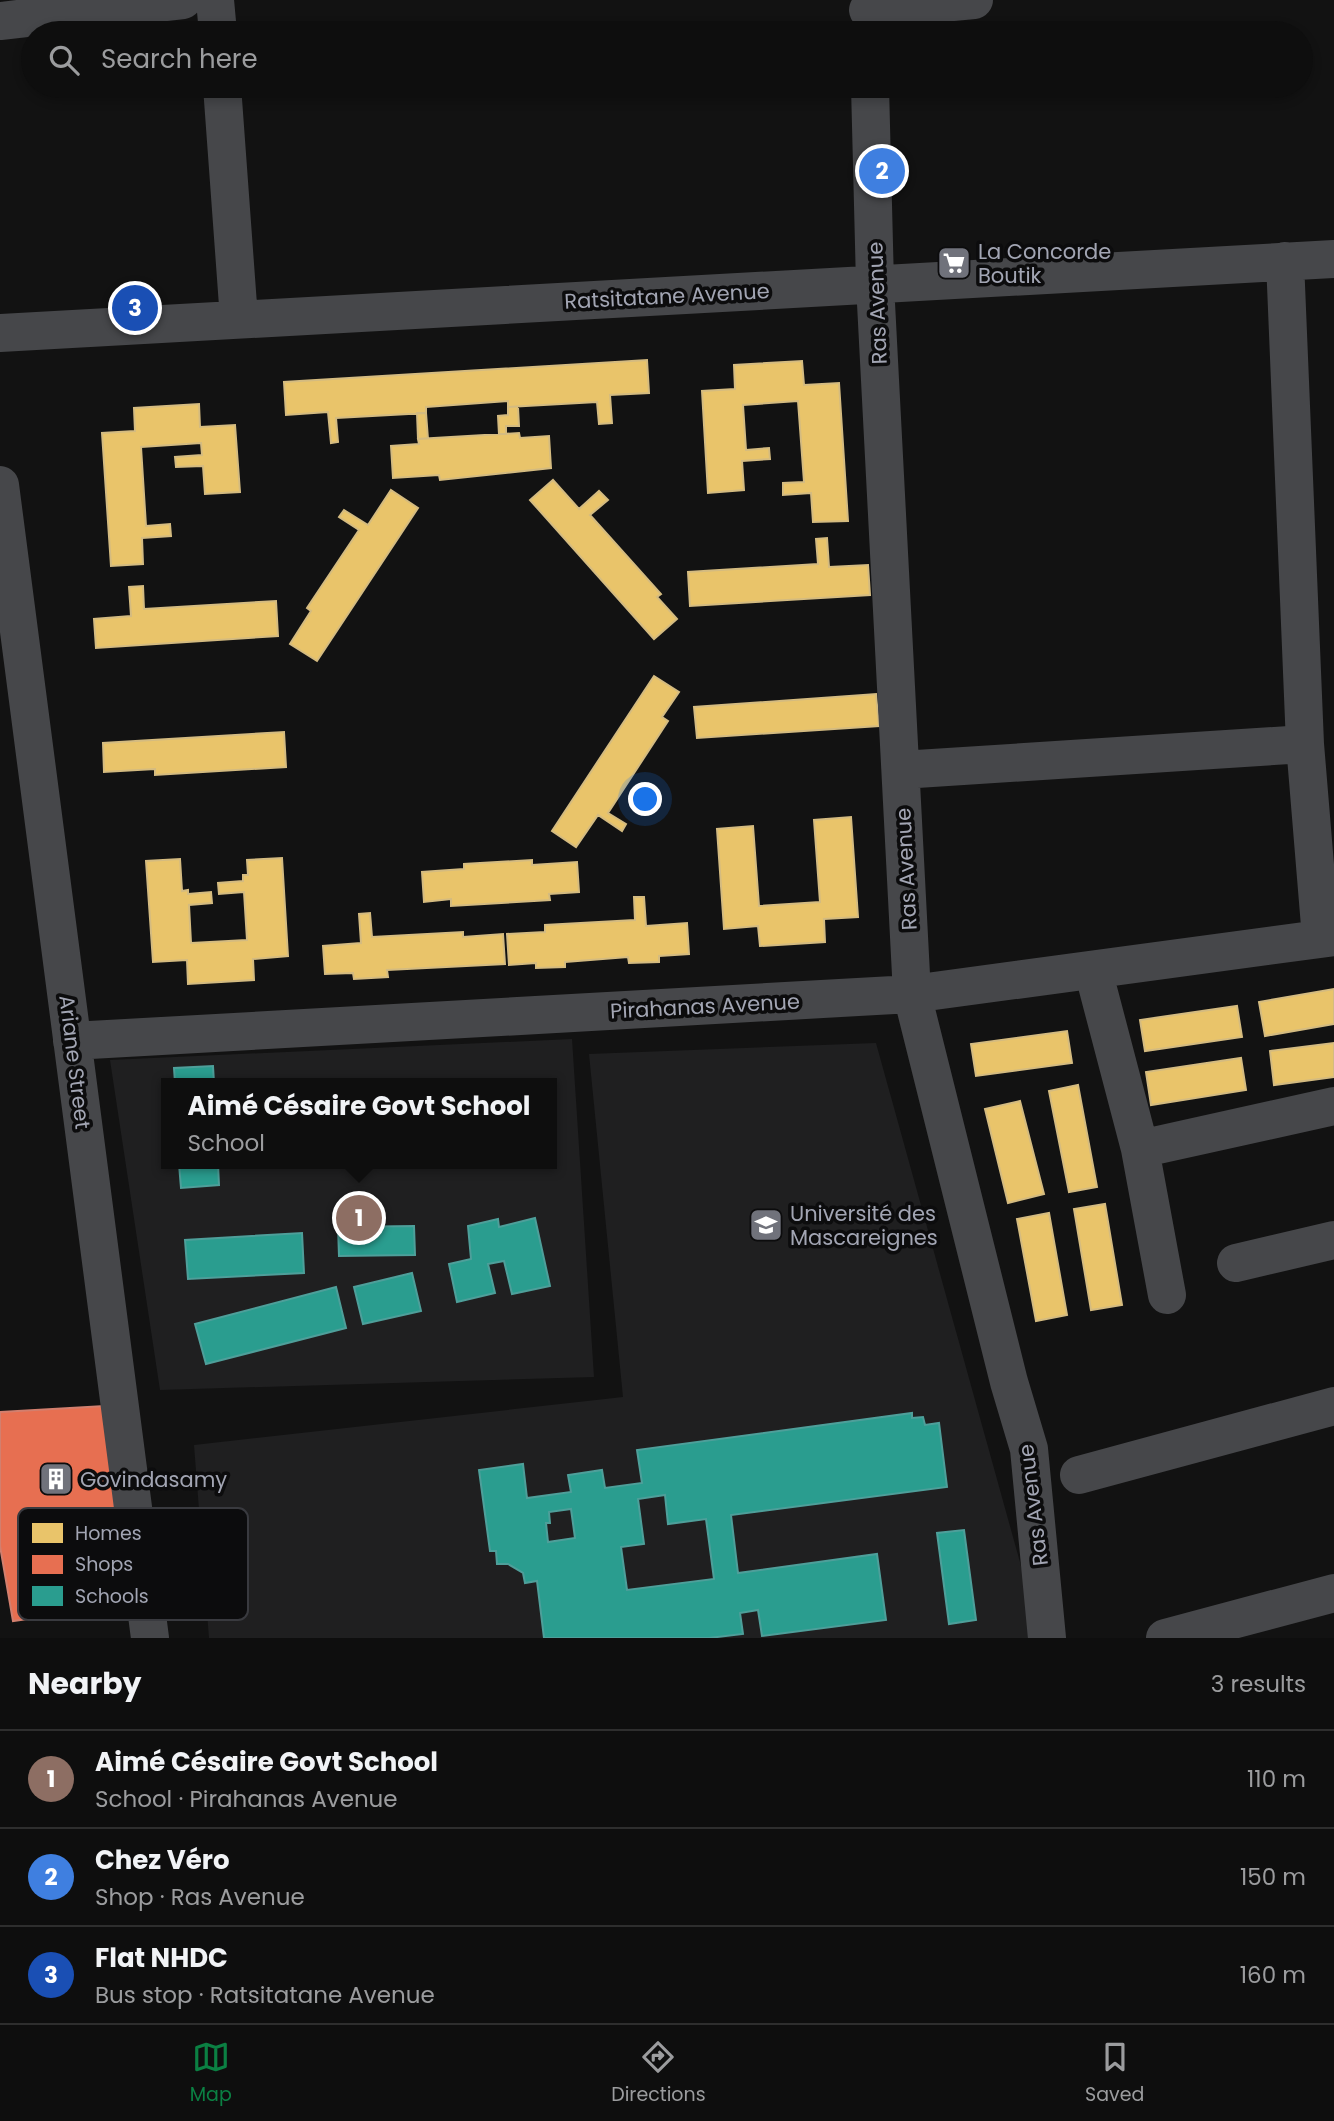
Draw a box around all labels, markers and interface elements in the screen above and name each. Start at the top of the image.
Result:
search box [21,21,1313,98]
icon: search [45,41,83,79]
text: Search here [101,41,258,77]
pin: 2 [859,145,905,197]
place label: La Concorde Boutik [978,237,1111,290]
street label: Ras Avenue [860,241,894,365]
supermarket icon: La Concorde Boutik [935,244,973,282]
street label: Ratsitatane Avenue [564,276,770,316]
pin: 3 [112,282,158,334]
your location [628,782,662,816]
street label: Ras Avenue [888,807,924,931]
street label: Pirahanas Avenue [609,987,801,1025]
street label: Ariane Street [52,993,98,1131]
popup [161,1078,557,1169]
text: Aimé Césaire Govt School [188,1088,530,1124]
text: School [188,1127,265,1159]
pin: 1 [336,1192,382,1244]
place label: Université des Mascareignes [790,1199,938,1252]
school or university icon: Université des Mascareignes [747,1206,785,1244]
street label: Ras Avenue [1011,1442,1055,1568]
building icon: Govindasamy [37,1460,75,1498]
place label: Govindasamy [80,1465,227,1494]
legend [18,1508,248,1620]
text: Homes [75,1520,142,1547]
text: Shops [75,1551,133,1578]
text: Schools [75,1583,149,1610]
text: Nearby [28,1662,142,1705]
text: 3 results [1211,1668,1306,1700]
text: Aimé Césaire Govt School [95,1744,438,1780]
text: 1 [47,1763,55,1795]
text: 110 m [1247,1763,1306,1795]
text: School · Pirahanas Avenue [95,1783,398,1815]
text: Chez Véro [95,1842,229,1878]
text: 2 [44,1861,58,1893]
text: 150 m [1240,1861,1306,1893]
text: Shop · Ras Avenue [95,1881,305,1913]
text: Flat NHDC [95,1940,228,1976]
text: 3 [44,1959,58,1991]
text: 160 m [1240,1959,1306,1991]
text: Bus stop · Ratsitatane Avenue [95,1979,435,2011]
tab: Map [190,2038,232,2109]
tab: Directions [611,2038,706,2109]
tab: Saved [1085,2038,1144,2109]

